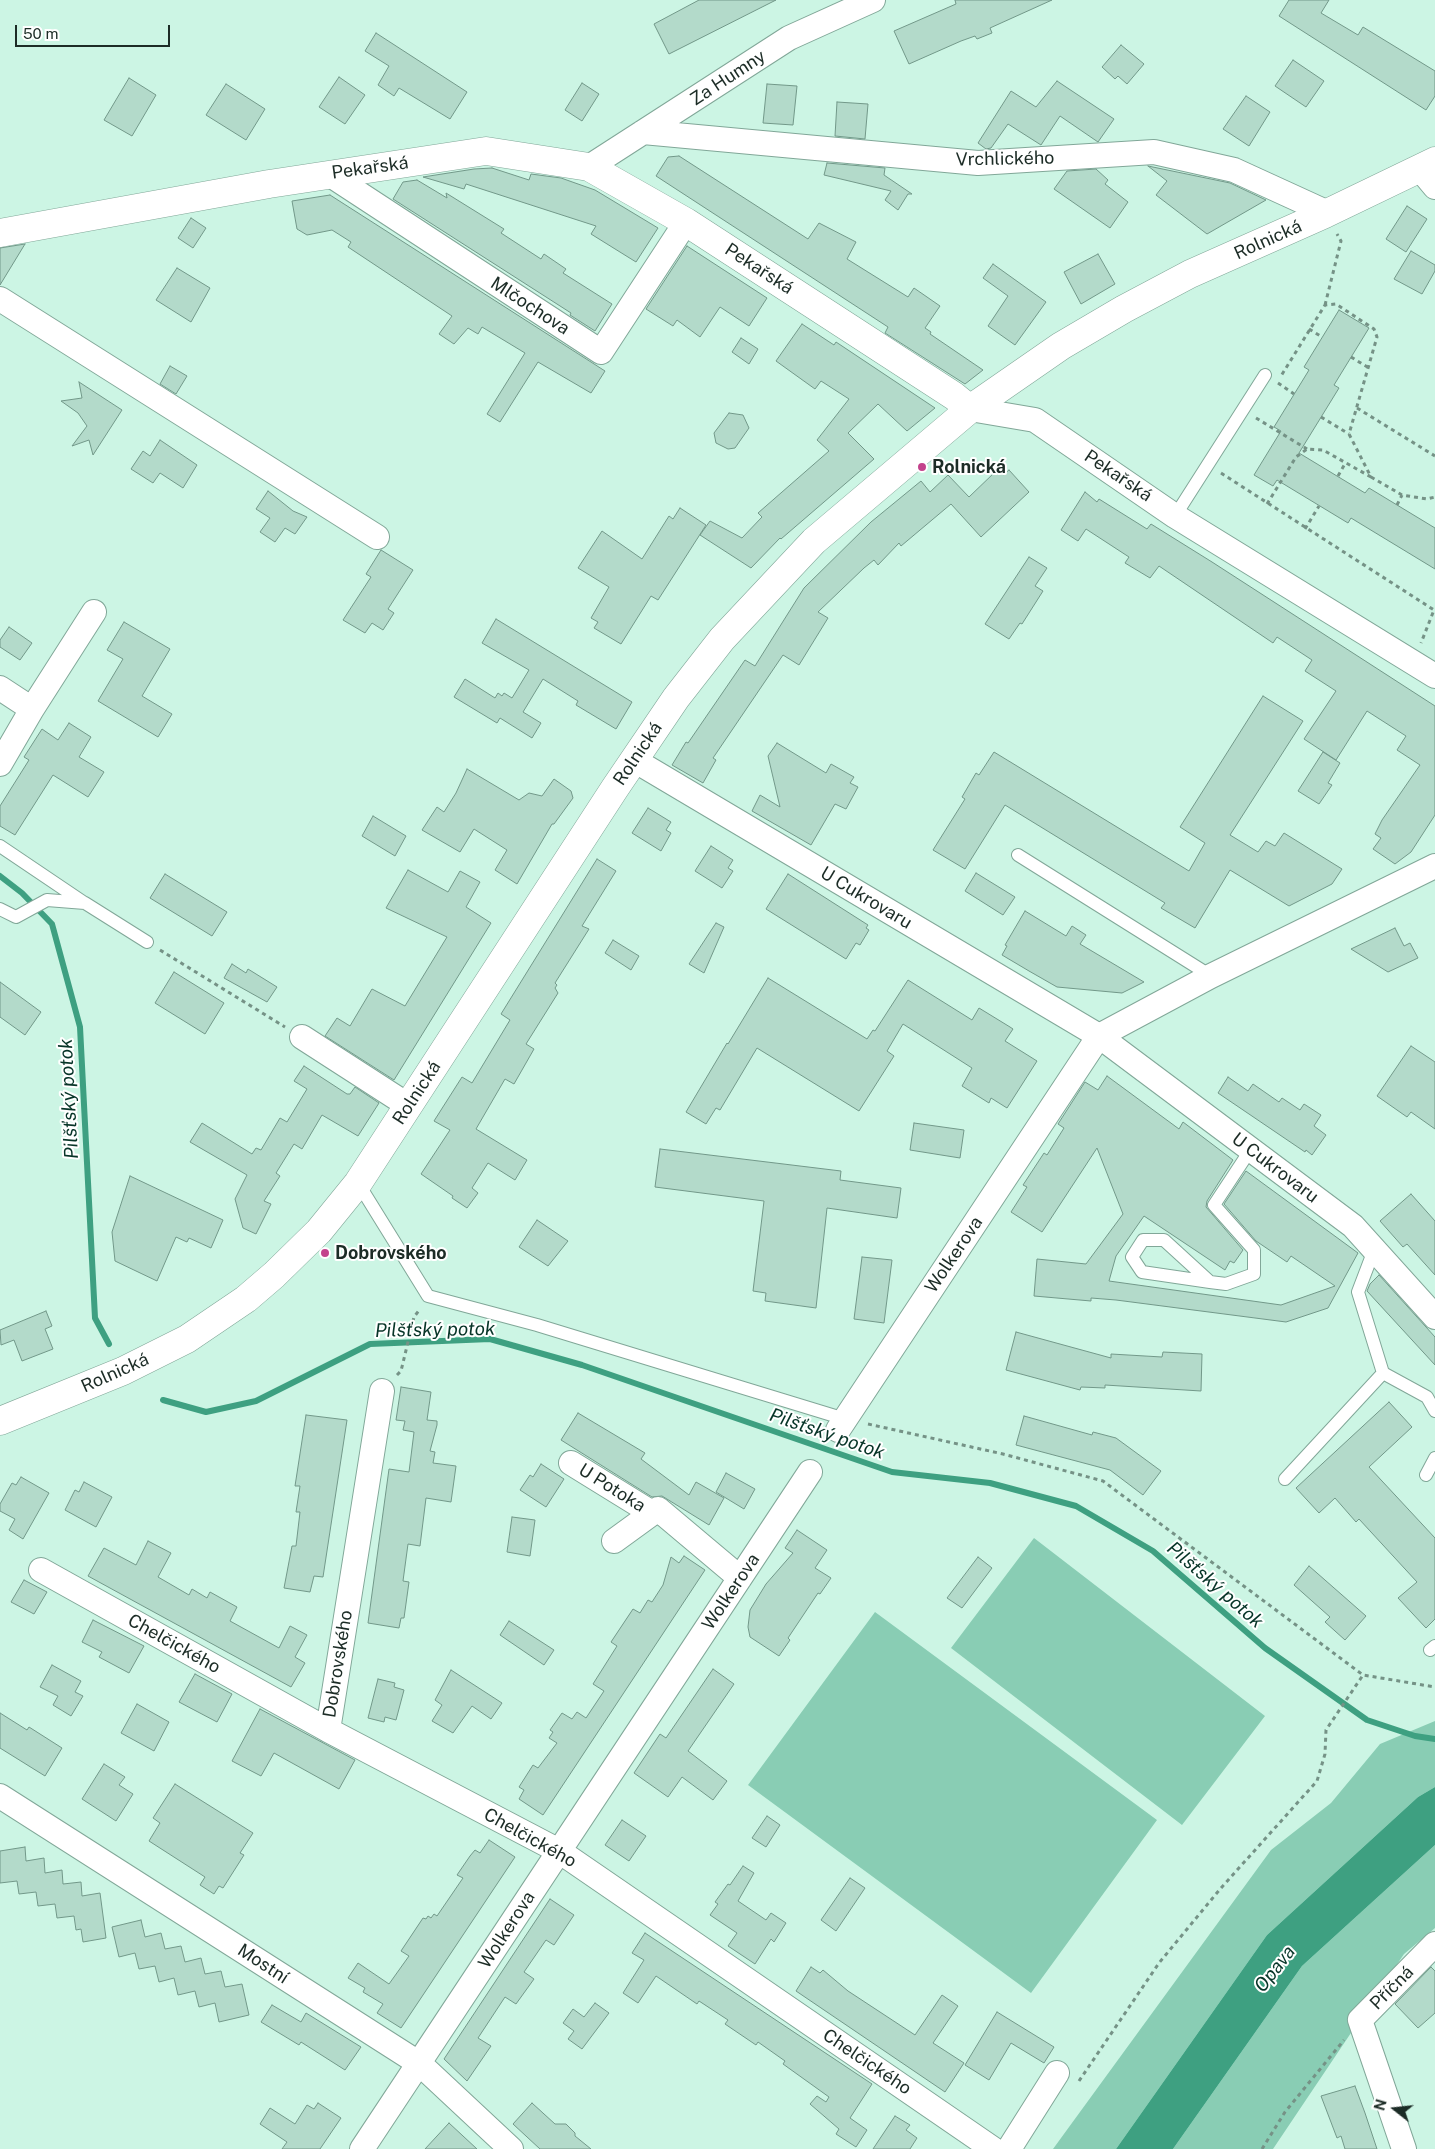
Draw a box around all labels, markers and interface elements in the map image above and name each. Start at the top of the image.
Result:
scale bar [18,15,172,47]
text: 50 m [23,25,58,42]
street label: Za Humny [686,46,770,110]
street label: Vrchlického [955,147,1055,171]
street label: Pekařská [330,152,410,184]
street label: Rolnická [1231,216,1305,264]
street label: Pekařská [721,239,797,299]
street label: Mlčochova [486,272,574,340]
street label: Pekařská [1080,445,1156,507]
place label: Rolnická [932,456,1006,478]
marker: Rolnická [916,461,928,473]
street label: Rolnická [609,718,667,790]
street label: U Cukrovaru [816,862,916,934]
water label: Pilšťský potok [54,1038,84,1160]
street label: Rolnická [388,1057,446,1129]
street label: U Cukrovaru [1227,1128,1323,1208]
street label: Wolkerova [921,1213,987,1297]
place label: Dobrovského [335,1242,447,1264]
marker: Dobrovského [319,1247,331,1259]
water label: Pilšťský potok [375,1318,495,1342]
street label: Rolnická [78,1349,152,1397]
water label: Pilšťský potok [766,1404,888,1464]
street label: U Potoka [575,1459,649,1517]
water label: Pilšťský potok [1162,1537,1268,1633]
street label: Wolkerova [698,1550,764,1634]
street label: Dobrovského [319,1609,357,1719]
street label: Chelčického [124,1610,224,1678]
street label: Chelčického [480,1804,580,1872]
street label: Wolkerova [474,1887,540,1973]
street label: Mostní [233,1940,293,1988]
water label: Opava [1250,1941,1300,1997]
street label: Příčná [1366,1962,1418,2014]
street label: Chelčického [819,2024,915,2100]
north arrow [1370,2084,1420,2134]
text: N [1371,2097,1390,2112]

